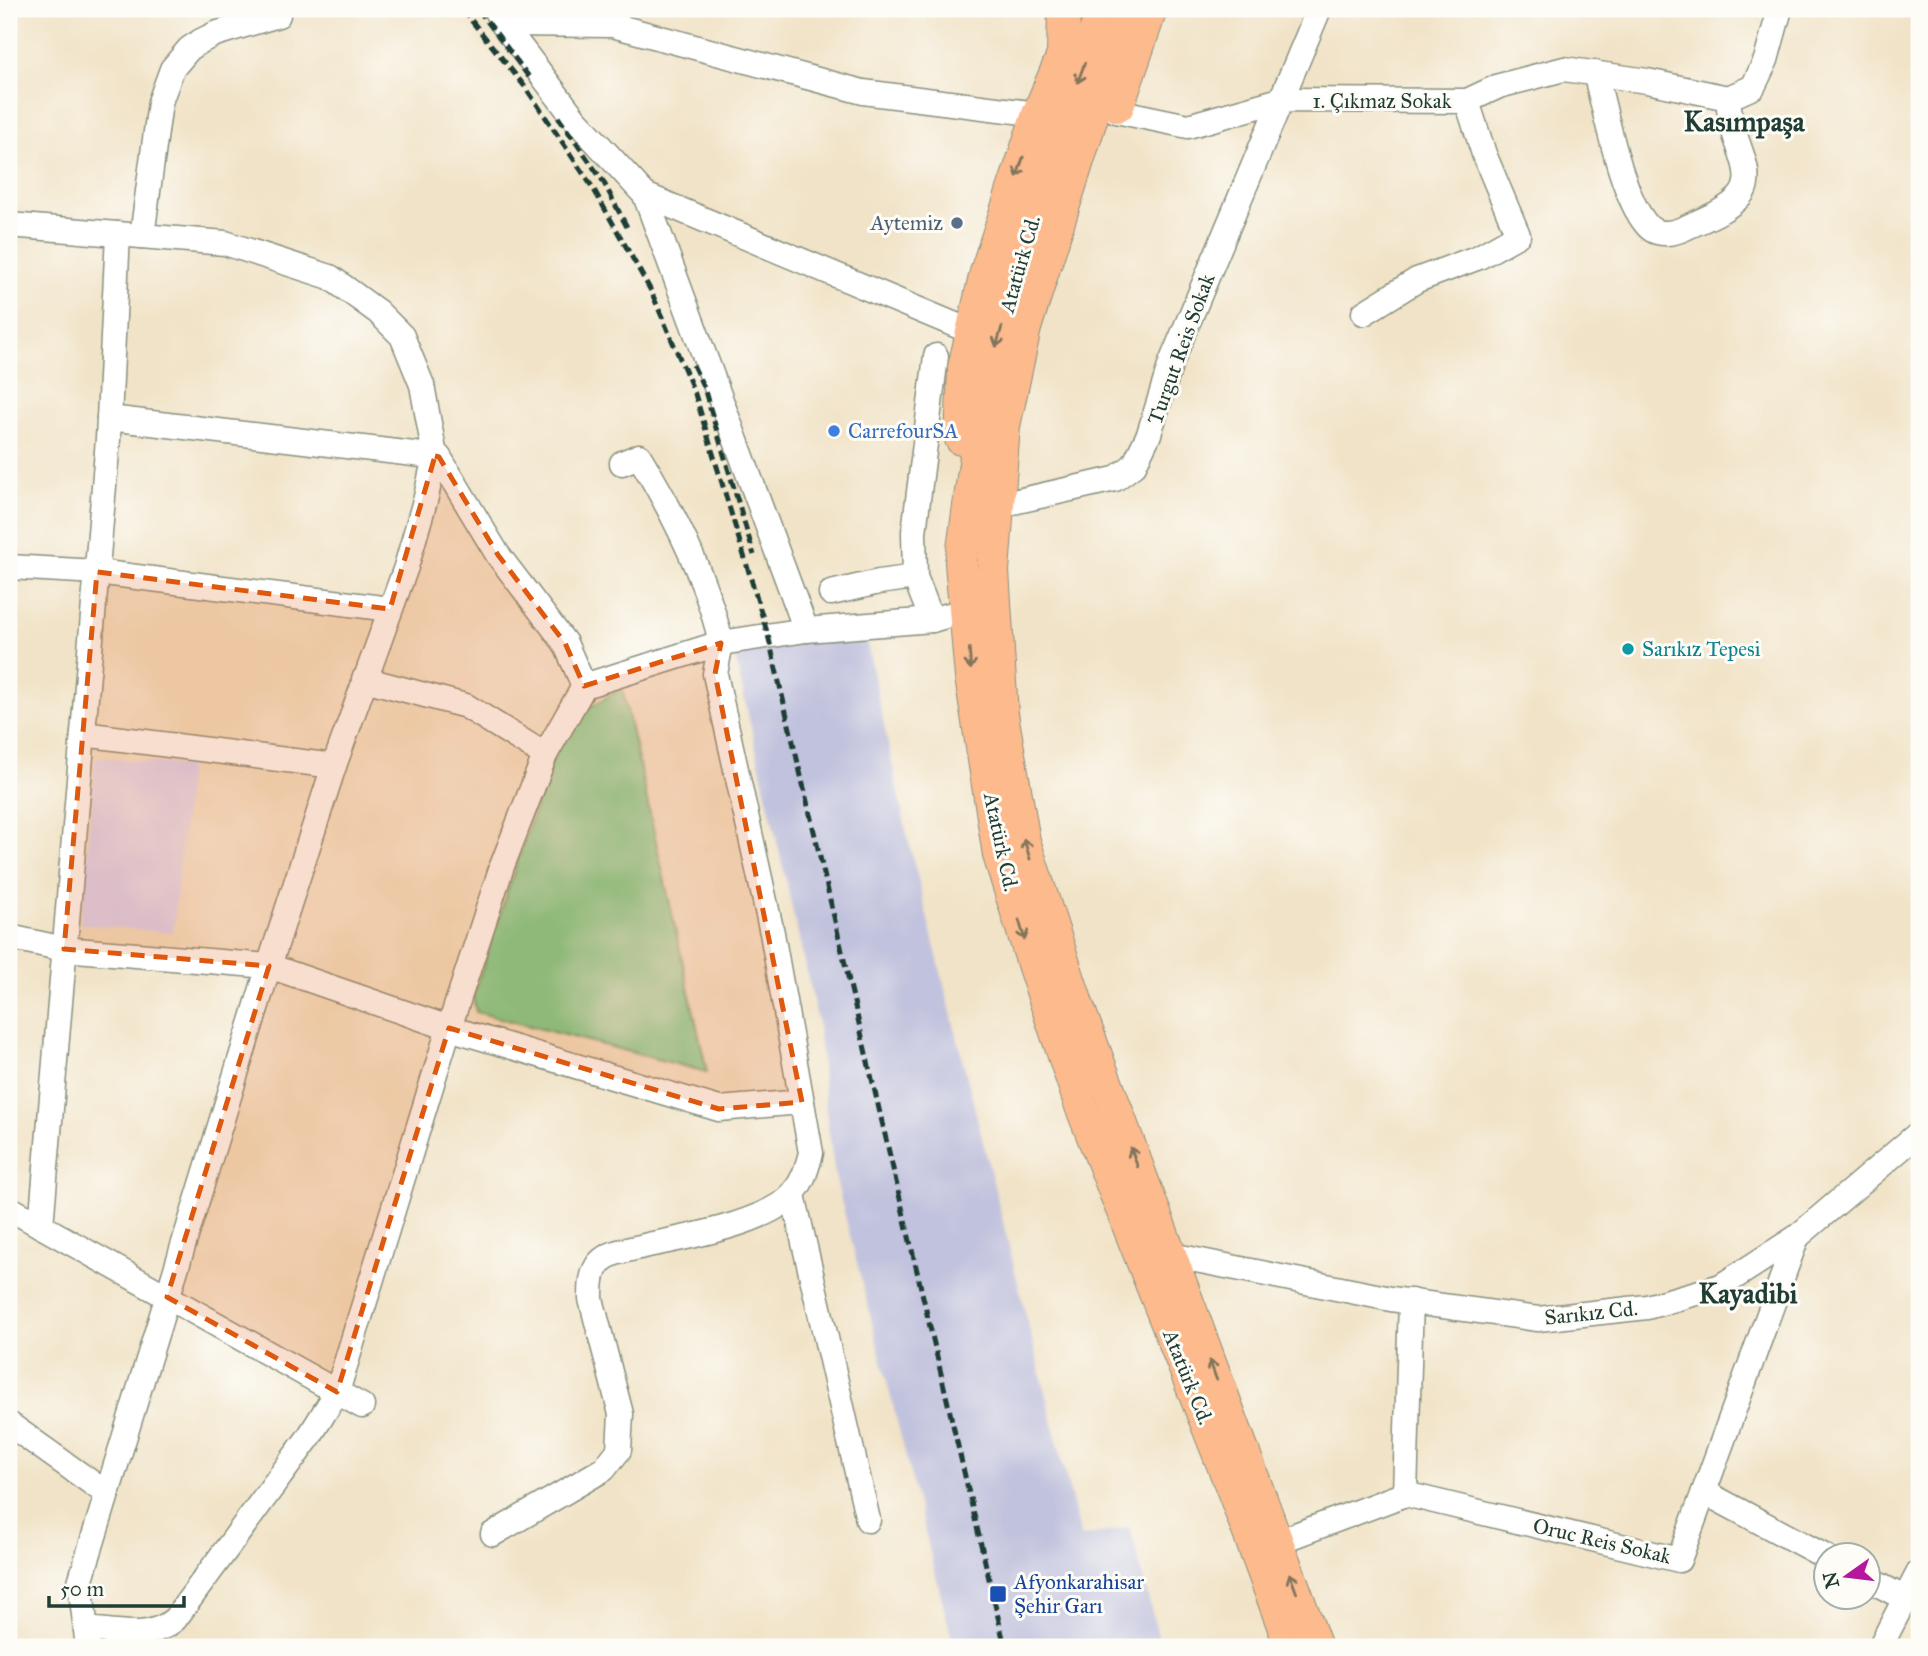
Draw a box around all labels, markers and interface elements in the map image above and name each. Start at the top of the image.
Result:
one-way arrow [1074,62,1086,84]
street label: 1. Çıkmaz Sokak [1313,88,1452,114]
district label: Kasımpaşa [1683,104,1806,139]
one-way arrow [1013,155,1025,177]
place label: Aytemiz [869,210,943,236]
street label: Atatürk Cd. [993,212,1046,317]
marker: Aytemiz [949,215,965,231]
street label: Turgut Reis Sokak [1142,270,1220,428]
one-way arrow [991,326,1004,348]
place label: CarrefourSA [848,418,958,444]
marker: CarrefourSA [826,423,842,439]
place label: Sarıkız Tepesi [1642,636,1761,662]
marker: Sarıkız Tepesi [1620,641,1636,657]
one-way arrow [964,647,977,670]
street label: Atatürk Cd. [978,789,1024,894]
one-way arrow [1020,839,1033,861]
one-way arrow [1017,918,1029,940]
one-way arrow [1127,1146,1139,1168]
district label: Kayadibi [1698,1276,1798,1311]
street label: Sarıkız Cd. [1543,1295,1639,1331]
street label: Atatürk Cd. [1157,1325,1219,1428]
one-way arrow [1206,1360,1219,1382]
street label: Oruc Reis Sokak [1530,1512,1674,1570]
north arrow [1812,1540,1882,1610]
scale bar [49,1565,184,1609]
place label: Afyonkarahisar Şehir Garı [1013,1569,1144,1619]
text: N [1818,1569,1844,1591]
one-way arrow [1285,1573,1298,1595]
text: 50 m [60,1576,105,1602]
marker: Afyonkarahisar Şehir Garı [988,1584,1008,1604]

